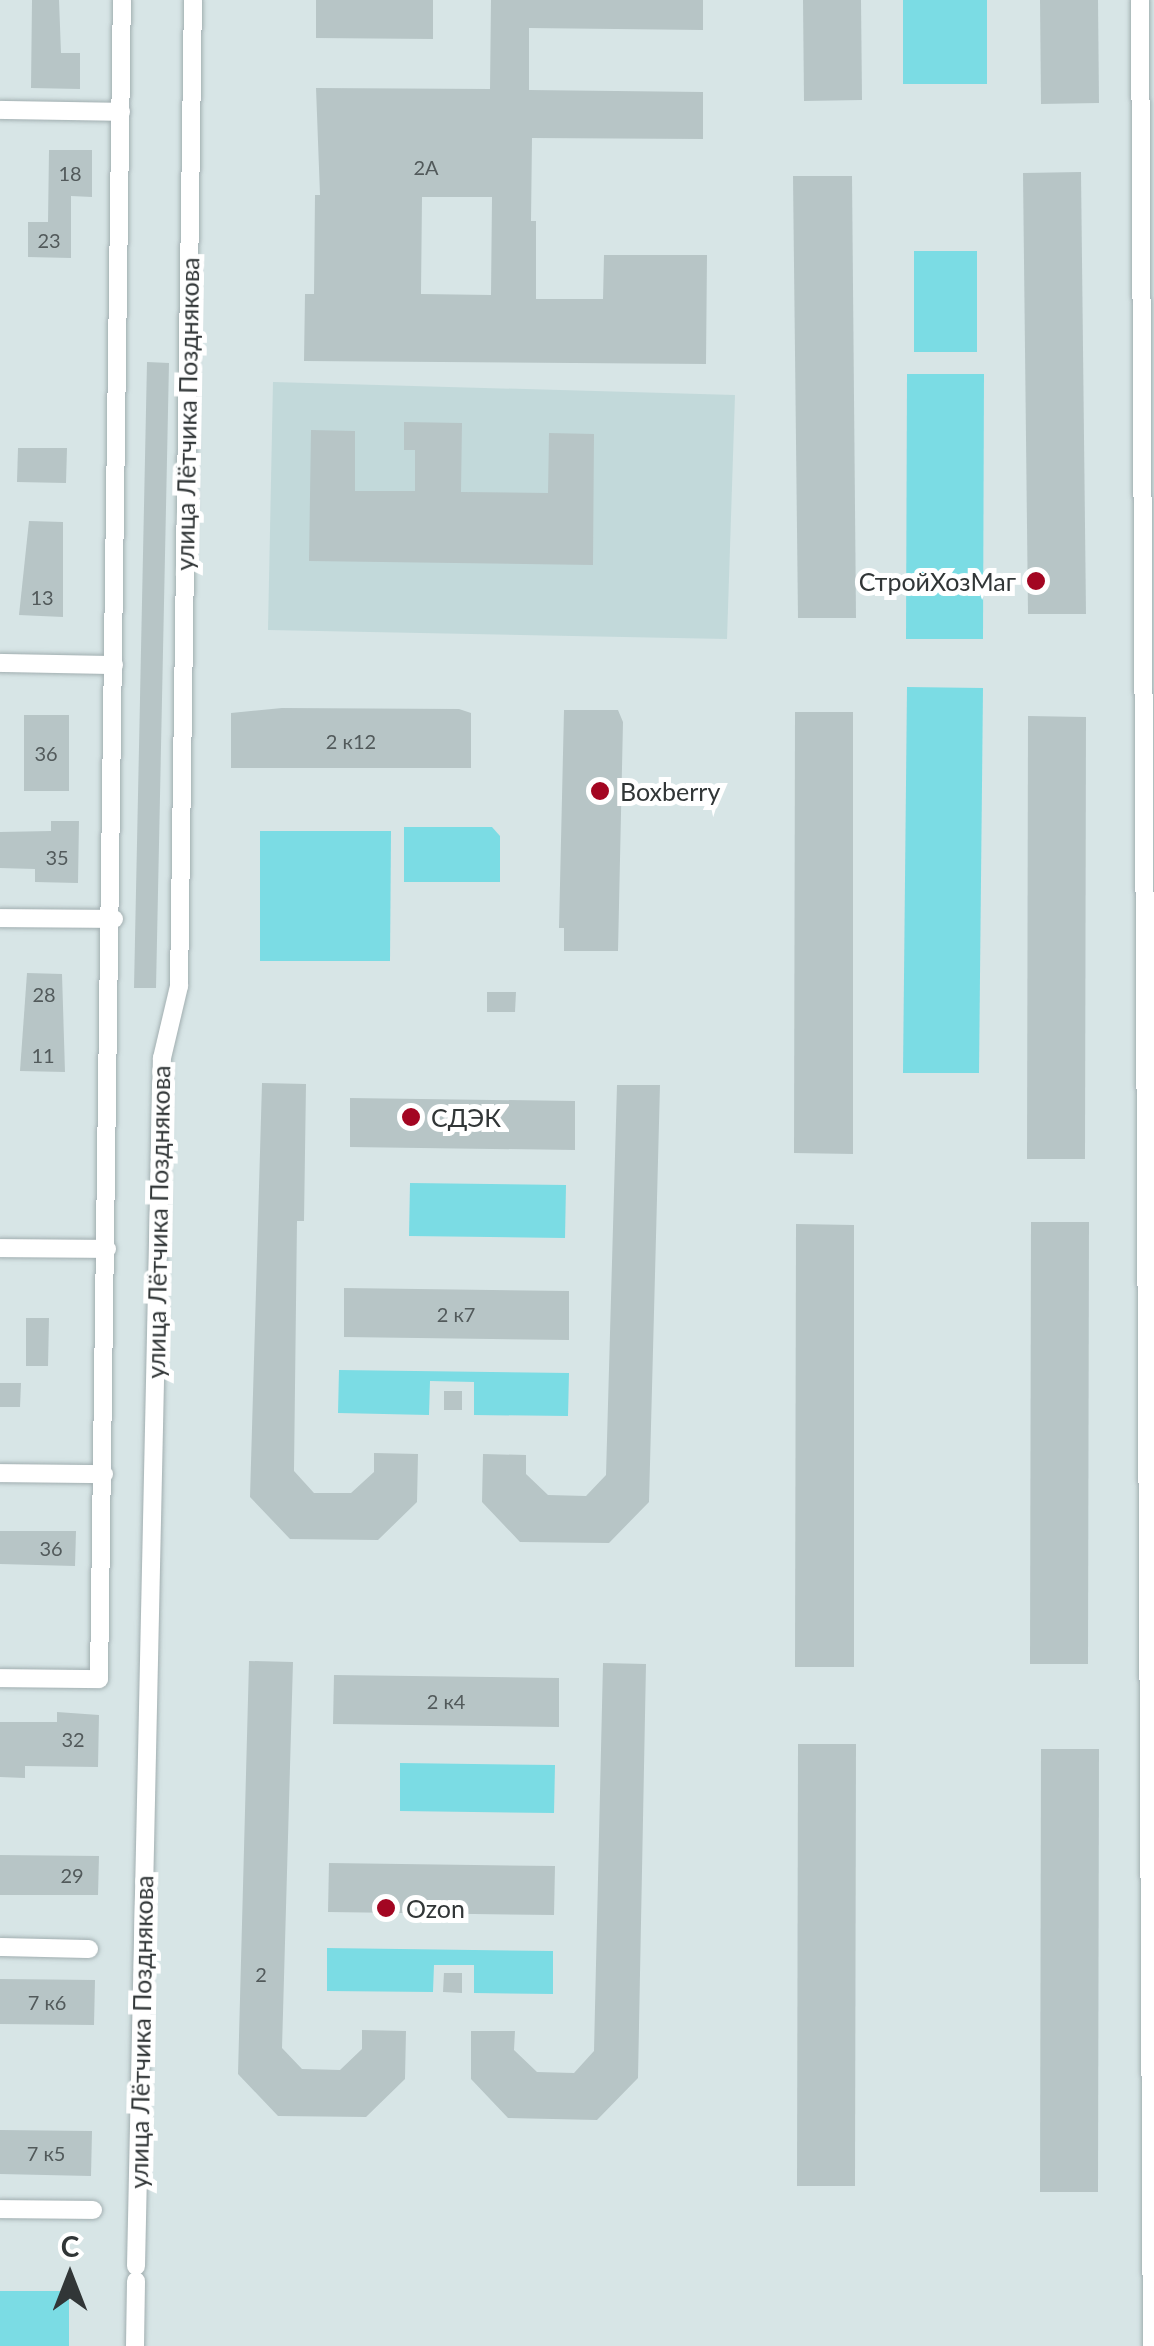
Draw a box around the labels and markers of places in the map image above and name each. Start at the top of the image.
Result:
place label: СтройХозМаг [859,566,1016,596]
marker: СтройХозМаг [1025,570,1047,592]
place label: Boxberry [620,776,720,806]
marker: Boxberry [589,780,611,802]
place label: СДЭК [431,1102,501,1132]
marker: СДЭК [400,1106,422,1128]
place label: Ozon [406,1893,465,1923]
marker: Ozon [375,1897,397,1919]

